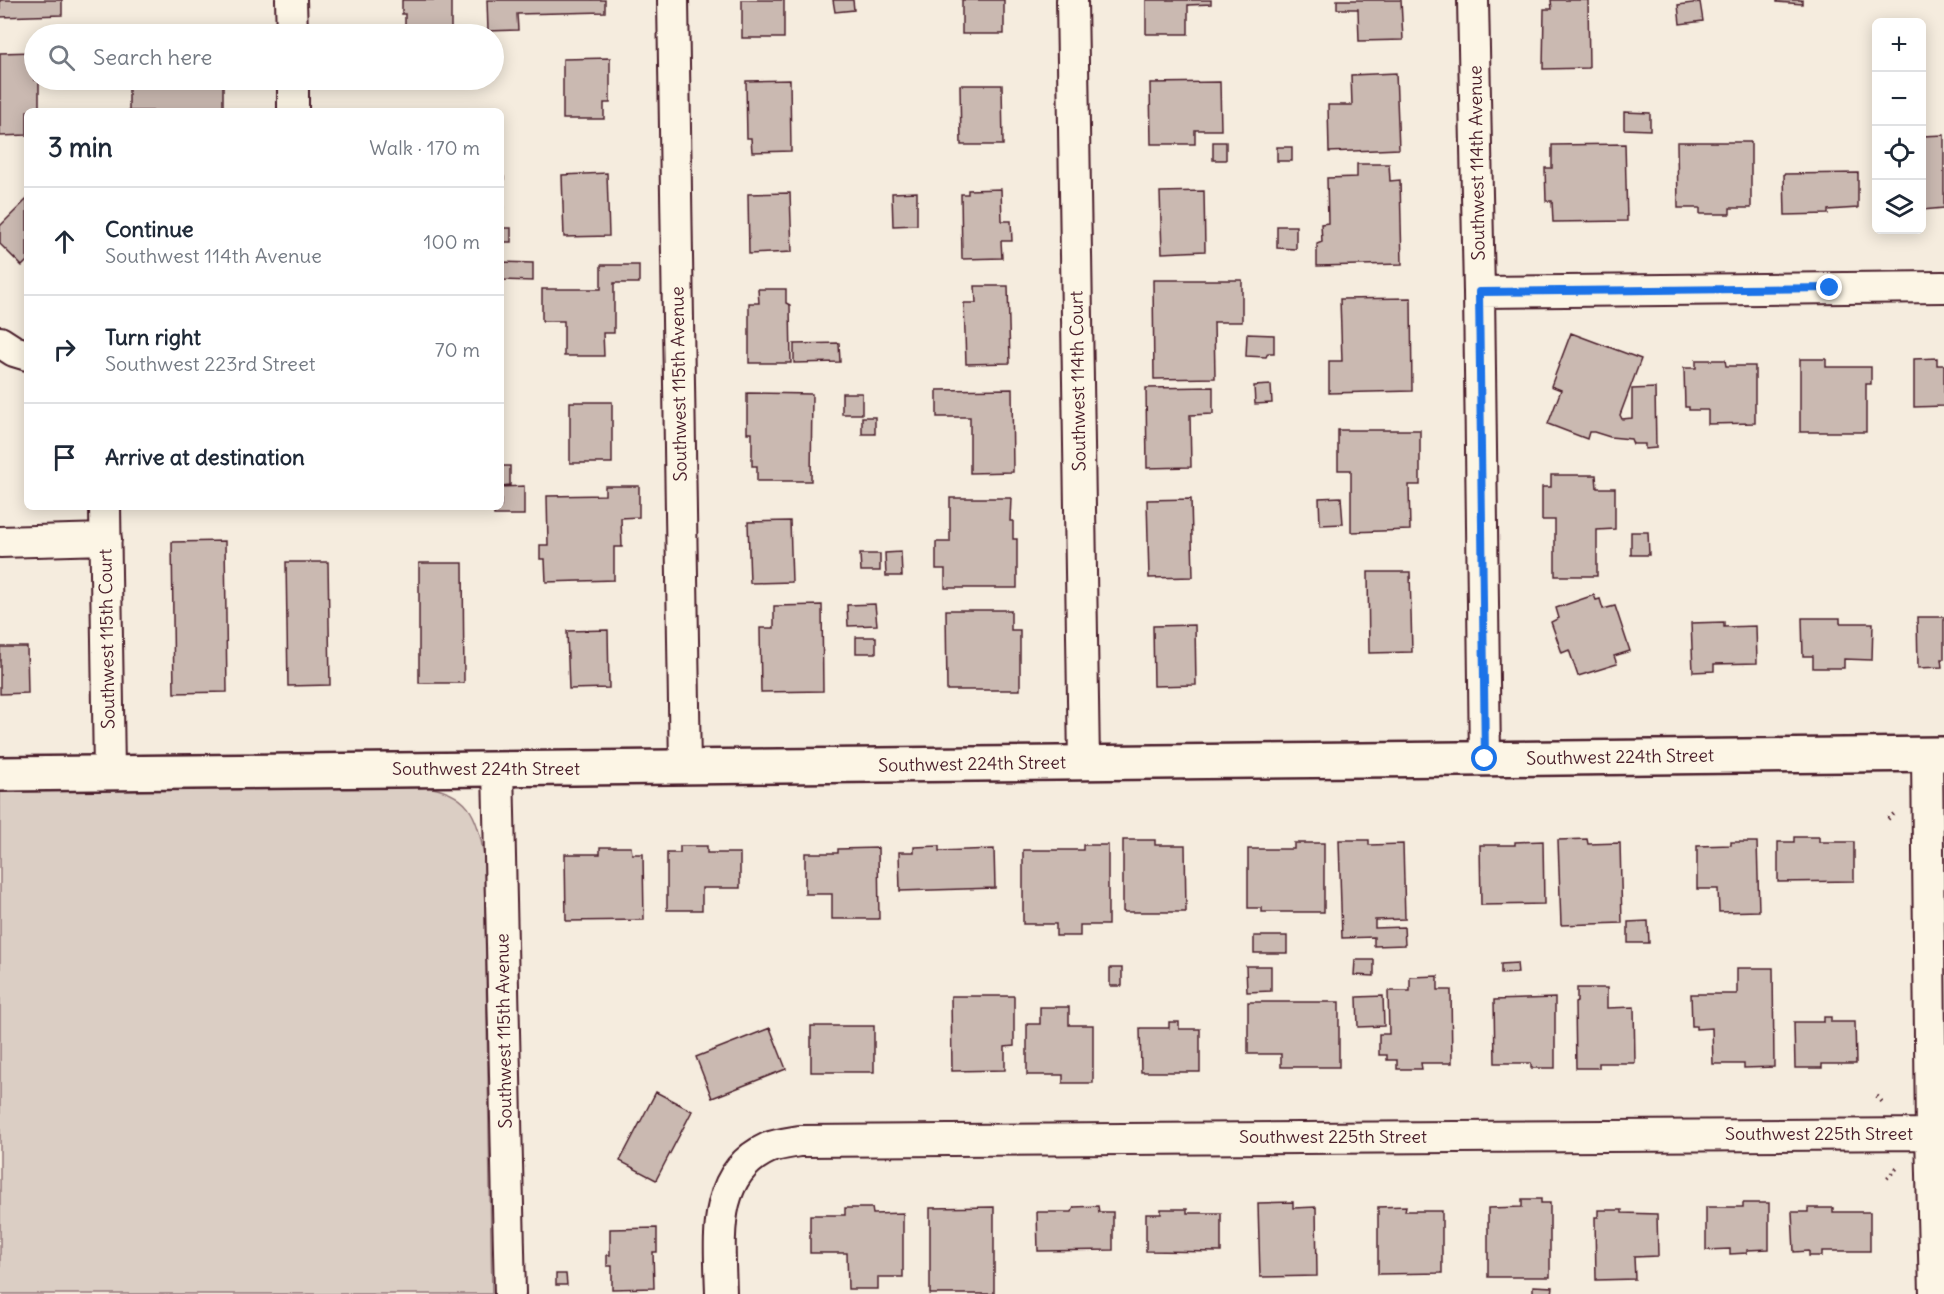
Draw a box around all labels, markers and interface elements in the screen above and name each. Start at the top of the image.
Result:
map controls [1872,18,1926,234]
button: + [1872,18,1926,72]
search box [24,24,504,90]
icon: search [45,41,78,74]
text: Search here [93,43,212,71]
street label: Southwest 114th Avenue [1463,65,1490,261]
button: − [1872,72,1926,126]
button: locate [1872,126,1926,180]
text: 3 min [48,131,113,164]
text: Walk · 170 m [369,135,480,160]
button: layers [1872,180,1926,234]
text: Continue [105,215,194,243]
icon: ahead [48,225,81,258]
text: 100 m [423,229,480,254]
text: Southwest 114th Avenue [105,243,322,268]
route end [1816,274,1842,300]
street label: Southwest 115th Avenue [665,286,692,482]
street label: Southwest 114th Court [1064,291,1091,471]
text: Turn right [105,323,201,351]
icon: right [48,333,81,366]
text: 70 m [435,337,480,362]
text: Southwest 223rd Street [105,351,315,376]
icon: arrive [48,441,81,474]
text: Arrive at destination [105,443,305,471]
street label: Southwest 115th Court [93,549,120,729]
street label: Southwest 224th Street [1526,743,1714,770]
route start [1471,745,1497,771]
street label: Southwest 224th Street [878,750,1066,777]
street label: Southwest 224th Street [392,757,580,780]
street label: Southwest 115th Avenue [490,933,517,1129]
street label: Southwest 225th Street [1725,1122,1913,1145]
street label: Southwest 225th Street [1239,1125,1427,1148]

